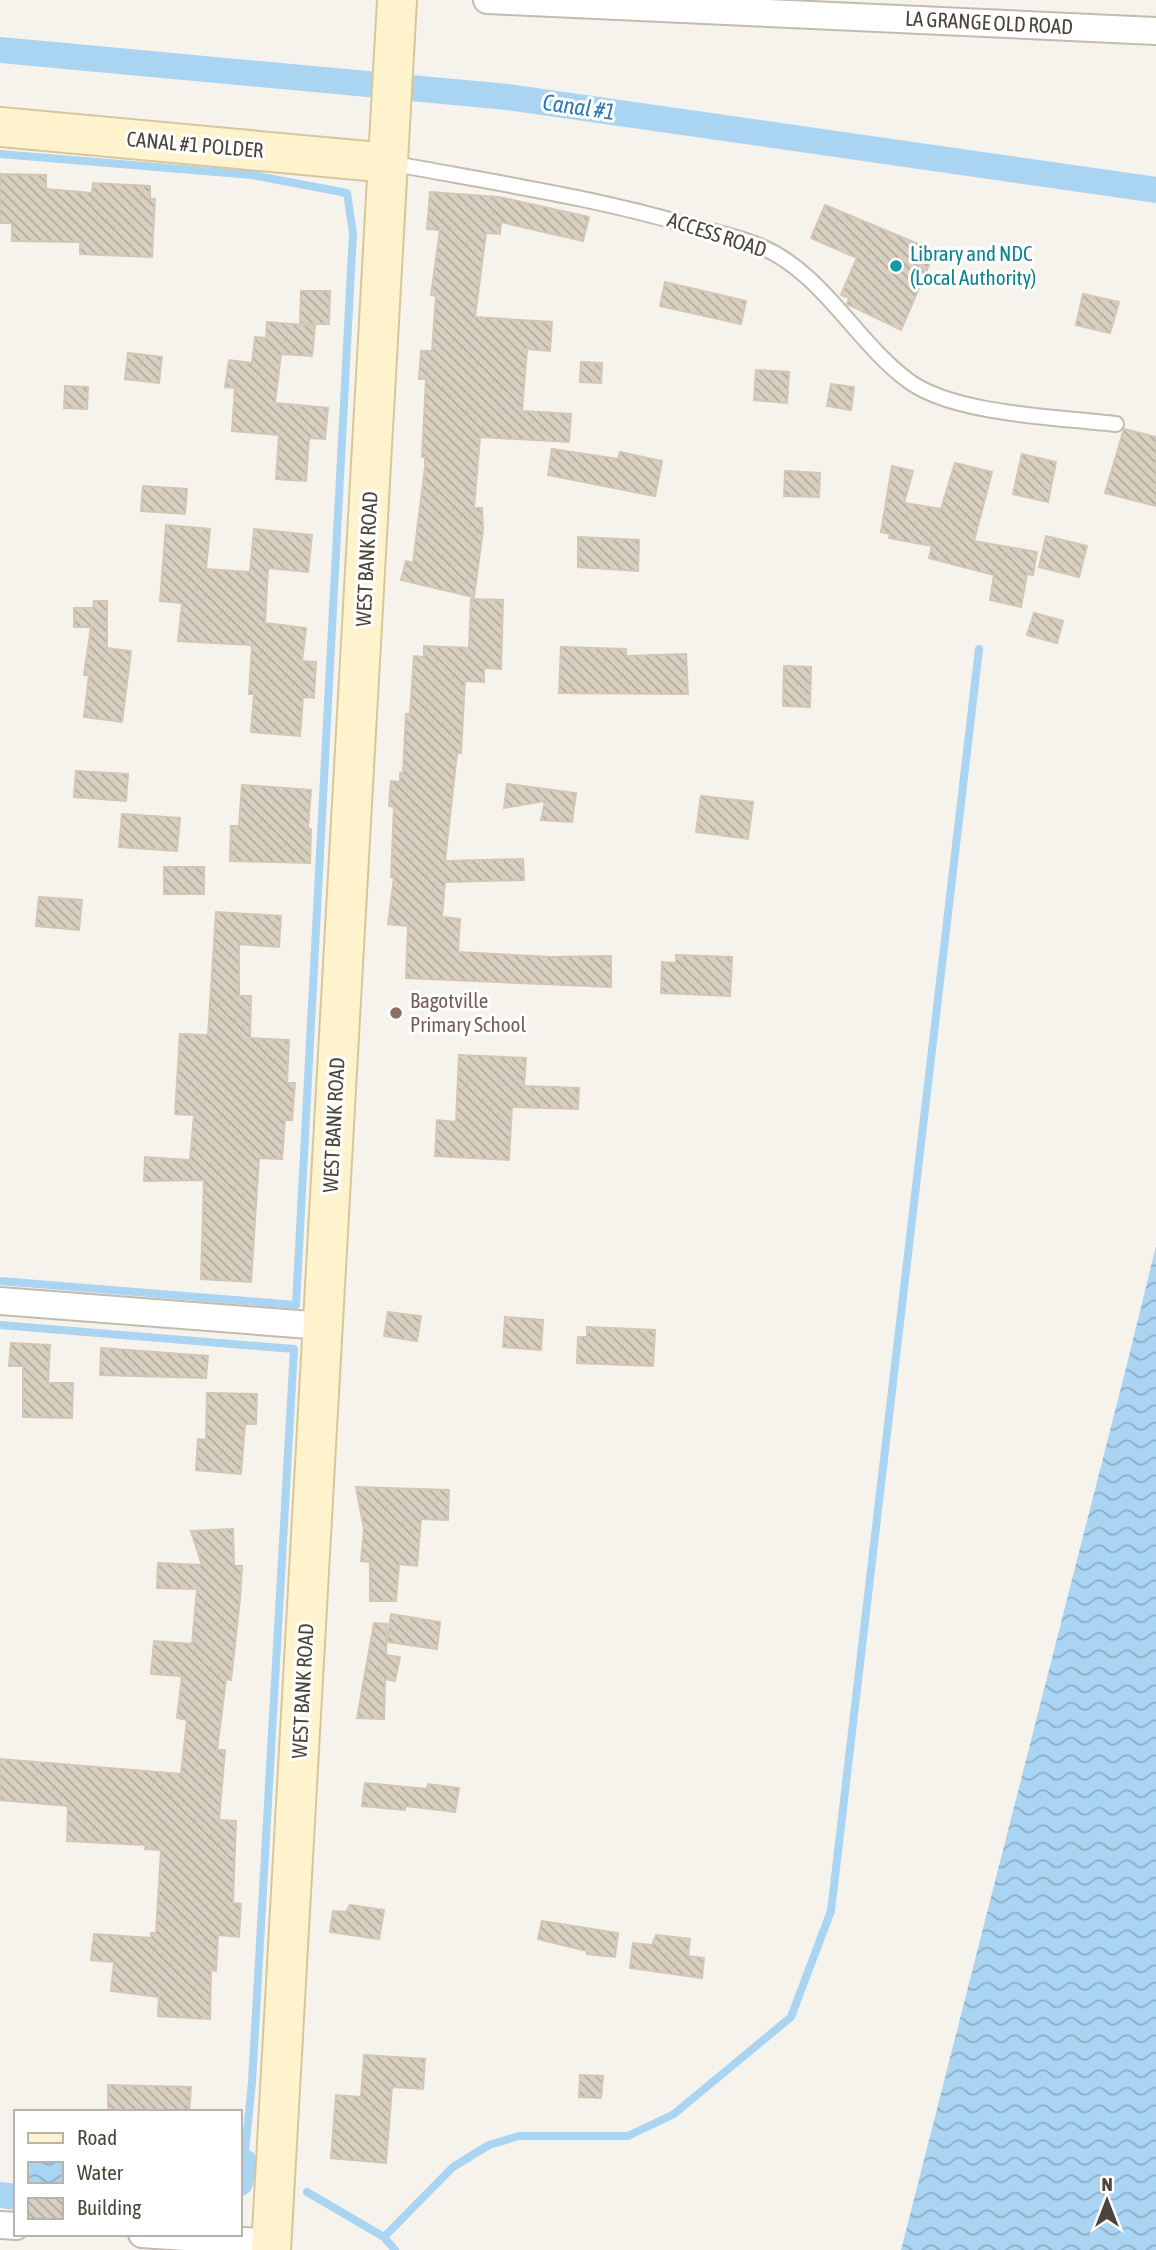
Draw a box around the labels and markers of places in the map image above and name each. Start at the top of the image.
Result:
place label: Library and NDC (Local Authority) [910,241,1036,289]
marker: Library and NDC (Local Authority) [888,258,904,274]
place label: Bagotville Primary School [410,988,526,1036]
marker: Bagotville Primary School [388,1005,404,1021]

